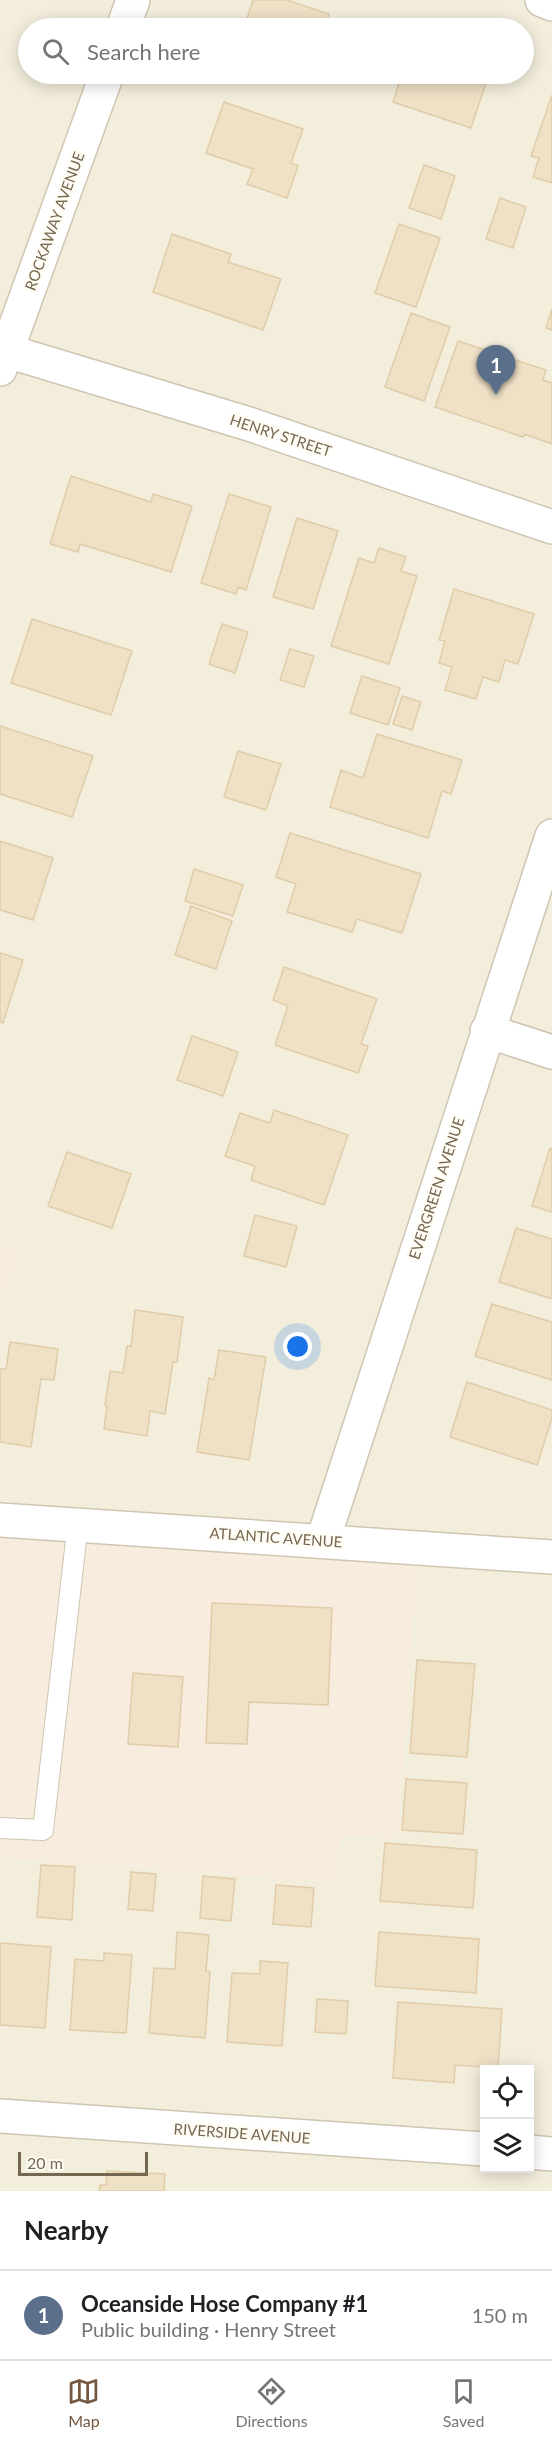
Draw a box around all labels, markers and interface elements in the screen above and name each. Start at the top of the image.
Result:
search box [18,18,534,84]
icon: search [39,35,72,68]
text: Search here [87,38,200,65]
street label: ROCKAWAY AVENUE [21,149,87,293]
pin: 1 [476,346,516,395]
street label: HENRY STREET [228,410,334,460]
street label: EVERGREEN AVENUE [404,1115,468,1261]
your location [283,1332,312,1361]
street label: ATLANTIC AVENUE [209,1523,343,1551]
map controls [480,2065,534,2173]
button: locate [480,2065,534,2119]
street label: RIVERSIDE AVENUE [173,2119,311,2147]
button: layers [480,2119,534,2173]
scale bar [18,2149,148,2176]
text: 20 m [27,2153,63,2172]
text: Nearby [24,2214,109,2246]
text: Oceanside Hose Company #1 [81,2290,368,2317]
text: 1 [38,2303,49,2327]
text: 150 m [472,2303,528,2327]
text: Public building · Henry Street [81,2317,336,2341]
tab: Map [67,2375,100,2430]
tab: Directions [235,2375,308,2430]
tab: Saved [443,2375,484,2430]

